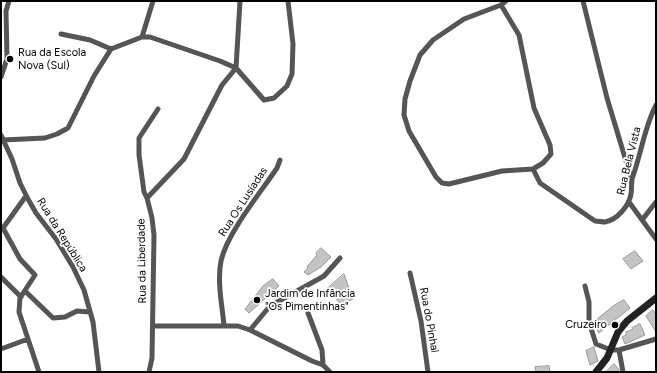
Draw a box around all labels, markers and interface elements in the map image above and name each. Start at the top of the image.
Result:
place label: Rua da Escola Nova (Sul) [18,46,86,72]
marker: Rua da Escola Nova (Sul) [5,54,15,64]
street label: Rua Bela Vista [614,126,644,196]
street label: Rua Os Lusíadas [216,165,270,239]
street label: Rua da República [34,196,90,274]
street label: Rua da Liberdade [135,218,149,304]
street label: Rua do Pinhal [417,286,441,354]
place label: Jardim de Infância "Os Pimentinhas" [265,287,355,313]
marker: Jardim de Infância "Os Pimentinhas" [252,295,262,305]
place label: Cruzeiro [565,318,607,332]
marker: Cruzeiro [610,320,620,330]

